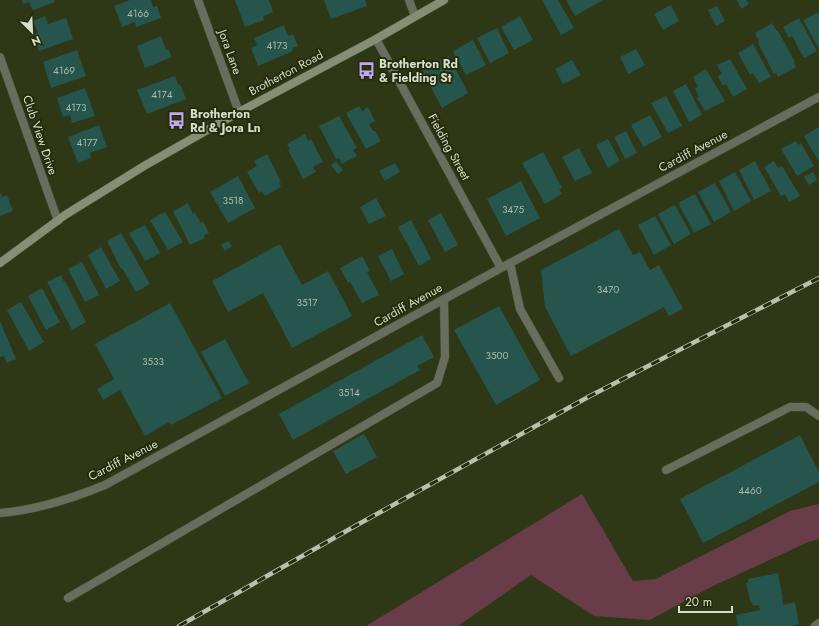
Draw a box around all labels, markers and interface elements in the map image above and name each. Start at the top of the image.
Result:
house number: 4166 [127,6,149,21]
north arrow [12,12,52,52]
street label: Jora Lane [213,25,246,77]
text: N [29,32,43,50]
house number: 4173 [266,38,288,53]
street label: Brotherton Road [246,46,326,100]
place label: Brotherton Rd & Fielding St [379,55,458,87]
bus stop icon: Brotherton Rd & Fielding St [356,61,376,81]
house number: 4169 [53,63,75,78]
house number: 4174 [151,87,173,102]
street label: Club View Drive [18,93,62,177]
house number: 4173 [65,100,87,115]
place label: Brotherton Rd & Jora Ln [190,105,261,137]
bus stop icon: Brotherton Rd & Jora Ln [167,111,187,131]
street label: Fielding Street [423,111,475,184]
street label: Cardiff Avenue [655,125,731,177]
house number: 4177 [77,135,98,150]
house number: 3518 [222,193,244,208]
house number: 3475 [502,202,524,217]
street label: Cardiff Avenue [370,279,446,331]
house number: 3470 [597,282,619,297]
house number: 3517 [297,295,318,310]
house number: 3500 [485,348,509,363]
house number: 3533 [142,354,165,369]
house number: 3514 [338,385,360,400]
street label: Cardiff Avenue [85,435,161,485]
house number: 4460 [738,483,762,498]
scale bar [679,588,732,614]
text: 20 m [685,593,712,611]

